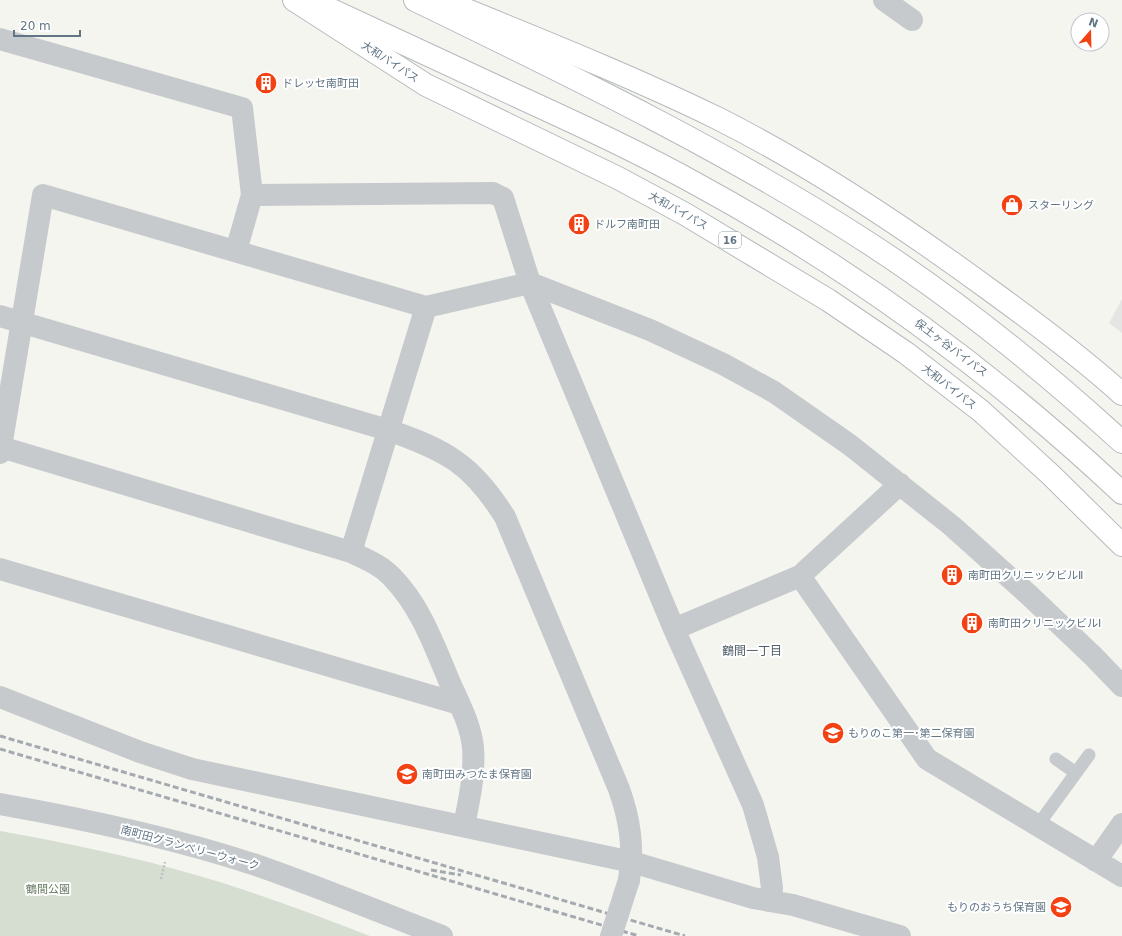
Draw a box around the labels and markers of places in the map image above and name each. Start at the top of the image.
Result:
building icon: ドレッセ南町田 [253,70,279,96]
place label: ドレッセ南町田 [282,77,359,90]
shop icon: スターリング [999,192,1025,218]
place label: スターリング [1028,199,1094,212]
building icon: ドルフ南町田 [566,211,592,237]
place label: ドルフ南町田 [594,218,660,231]
building icon: 南町田クリニックビルⅡ [939,562,965,588]
place label: 南町田クリニックビルⅡ [968,569,1083,582]
building icon: 南町田クリニックビルⅠ [959,610,985,636]
place label: 南町田クリニックビルⅠ [988,617,1101,630]
school or university icon: もりのこ第一･第二保育園 [820,720,846,746]
place label: もりのこ第一･第二保育園 [848,727,975,740]
school or university icon: 南町田みつたま保育園 [394,761,420,787]
place label: 南町田みつたま保育園 [422,768,532,781]
school or university icon: もりのおうち保育園 [1048,894,1074,920]
place label: もりのおうち保育園 [947,901,1046,914]

